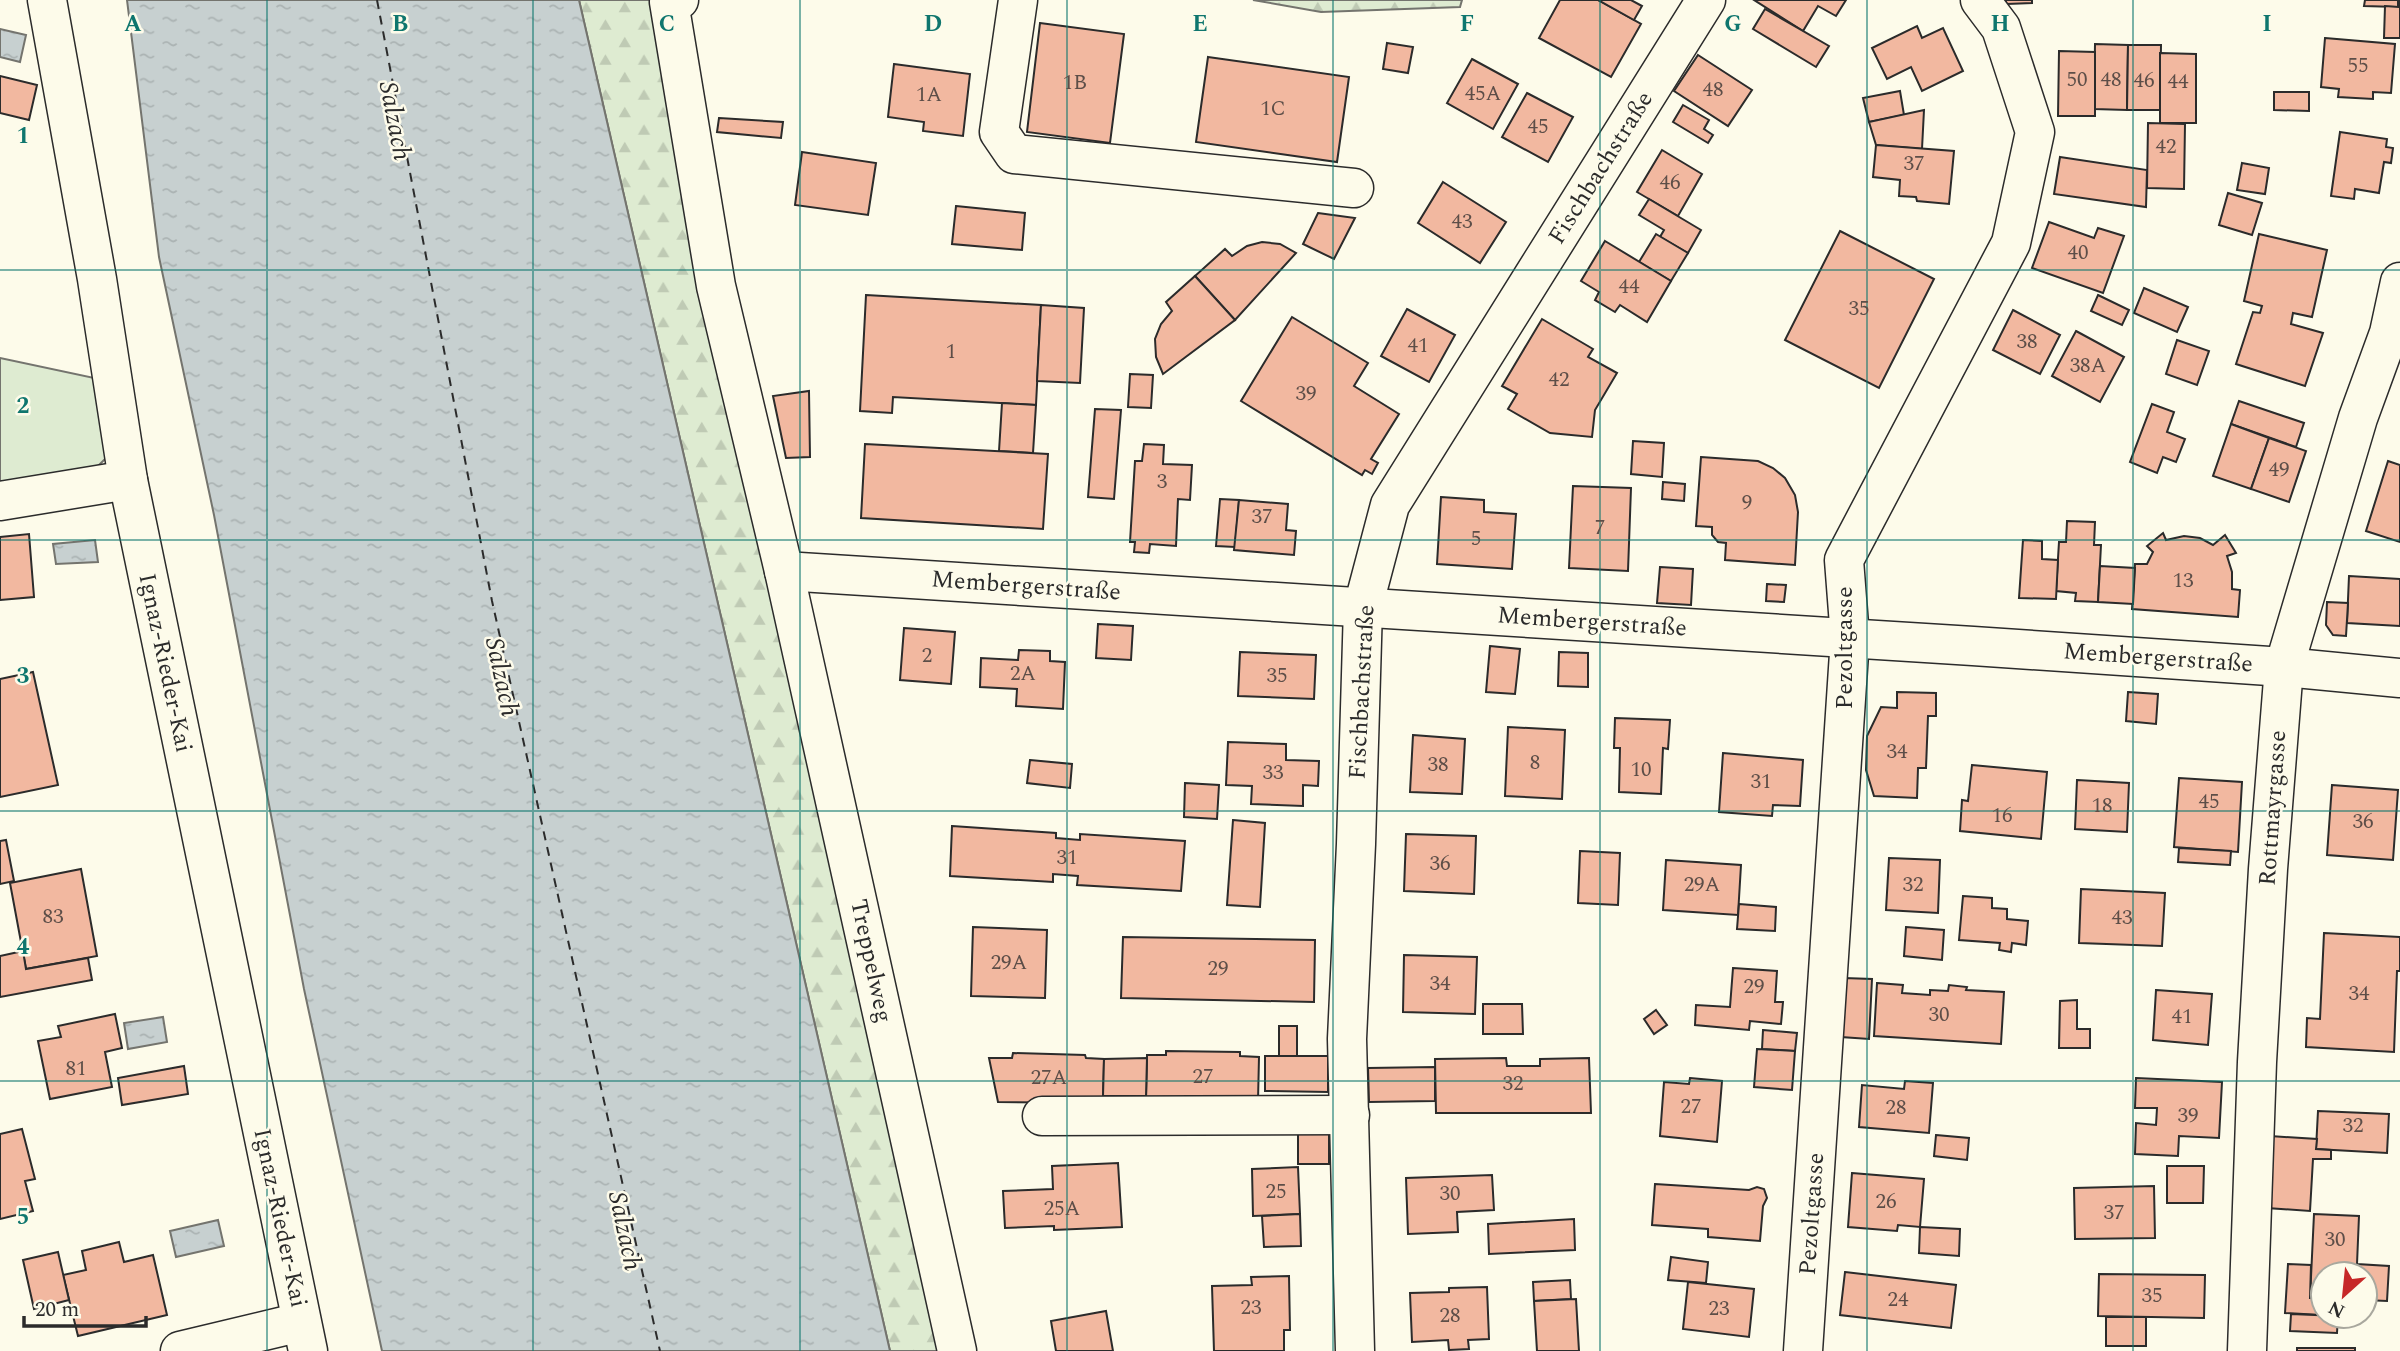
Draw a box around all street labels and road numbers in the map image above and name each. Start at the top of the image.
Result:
street label: Fischbachstraße [1539,84,1663,252]
street label: Membergerstraße [930,561,1122,611]
street label: Ignaz-Rieder-Kai [128,570,202,756]
street label: Pezoltgasse [1827,587,1863,710]
street label: Membergerstraße [1496,597,1688,647]
street label: Fischbachstraße [1339,604,1385,780]
street label: Membergerstraße [2062,633,2254,683]
street label: Rottmayrgasse [2250,729,2296,887]
street label: Treppelweg [840,896,902,1026]
street label: Ignaz-Rieder-Kai [243,1125,317,1311]
street label: Pezoltgasse [1790,1151,1834,1277]

